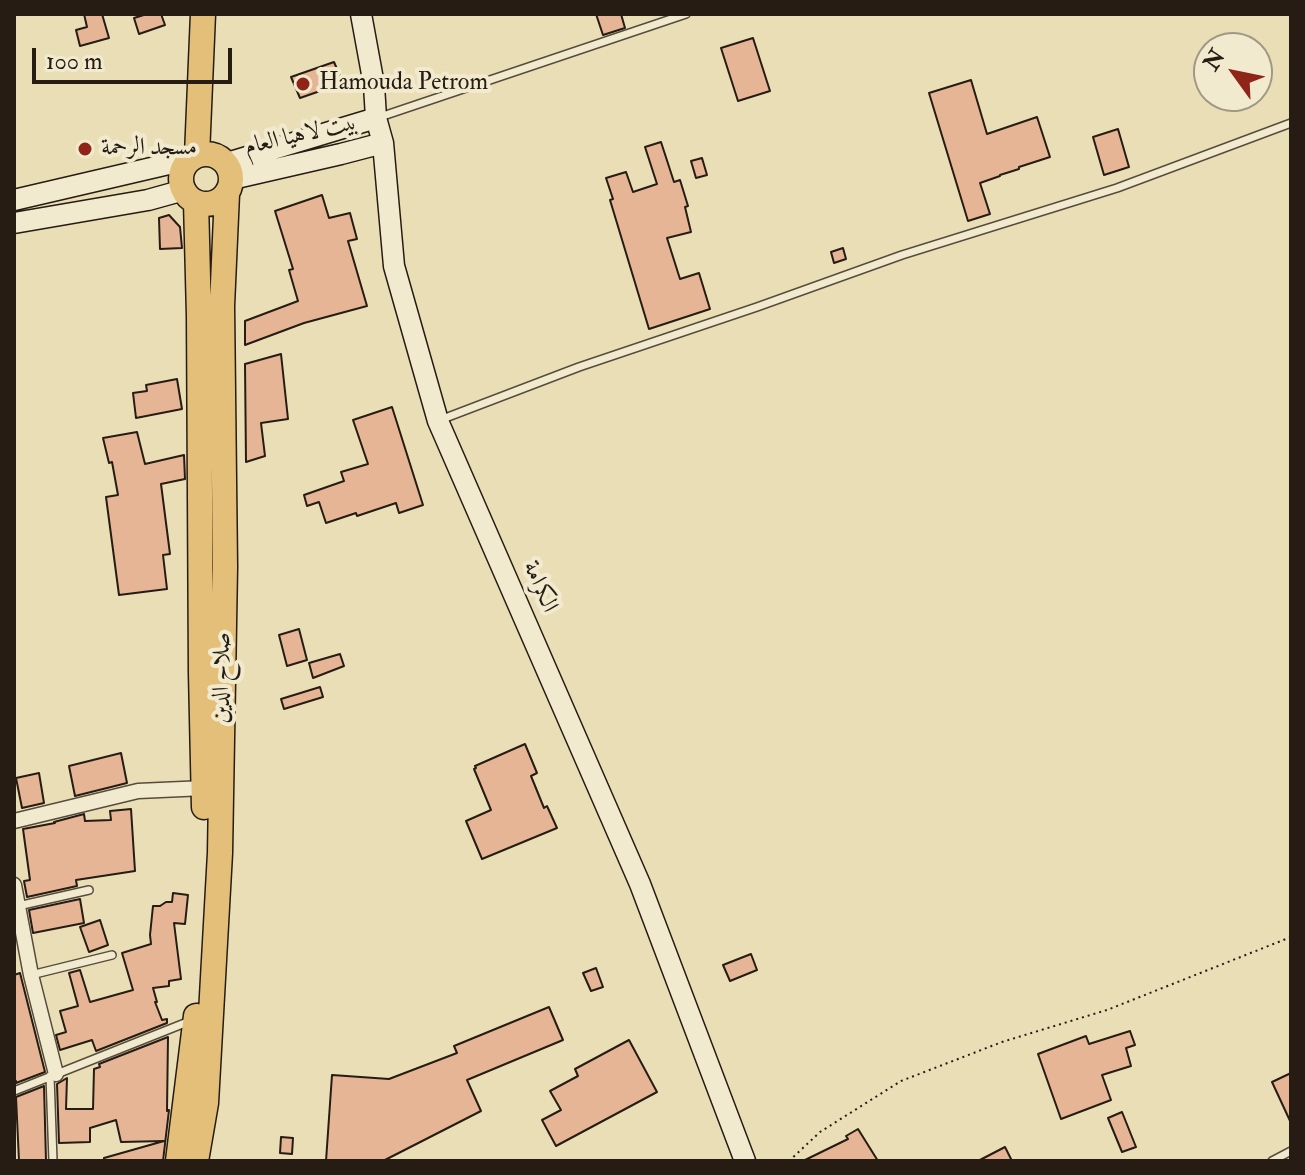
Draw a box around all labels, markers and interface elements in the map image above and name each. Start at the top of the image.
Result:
scale bar [36,32,236,82]
north arrow [1193,32,1273,112]
text: N [1197,44,1232,76]
text: 100 m [46,46,103,77]
place label: Hamouda Petrom [319,70,488,98]
marker: Hamouda Petrom [294,75,312,93]
street label: بيت لاهيا العام [242,109,360,163]
place label: مسجد الرحمة [101,135,197,163]
marker: مسجد الرحمة [76,140,94,158]
street label: الكرامة [515,557,563,617]
street label: صلاح الدين [208,632,238,724]

